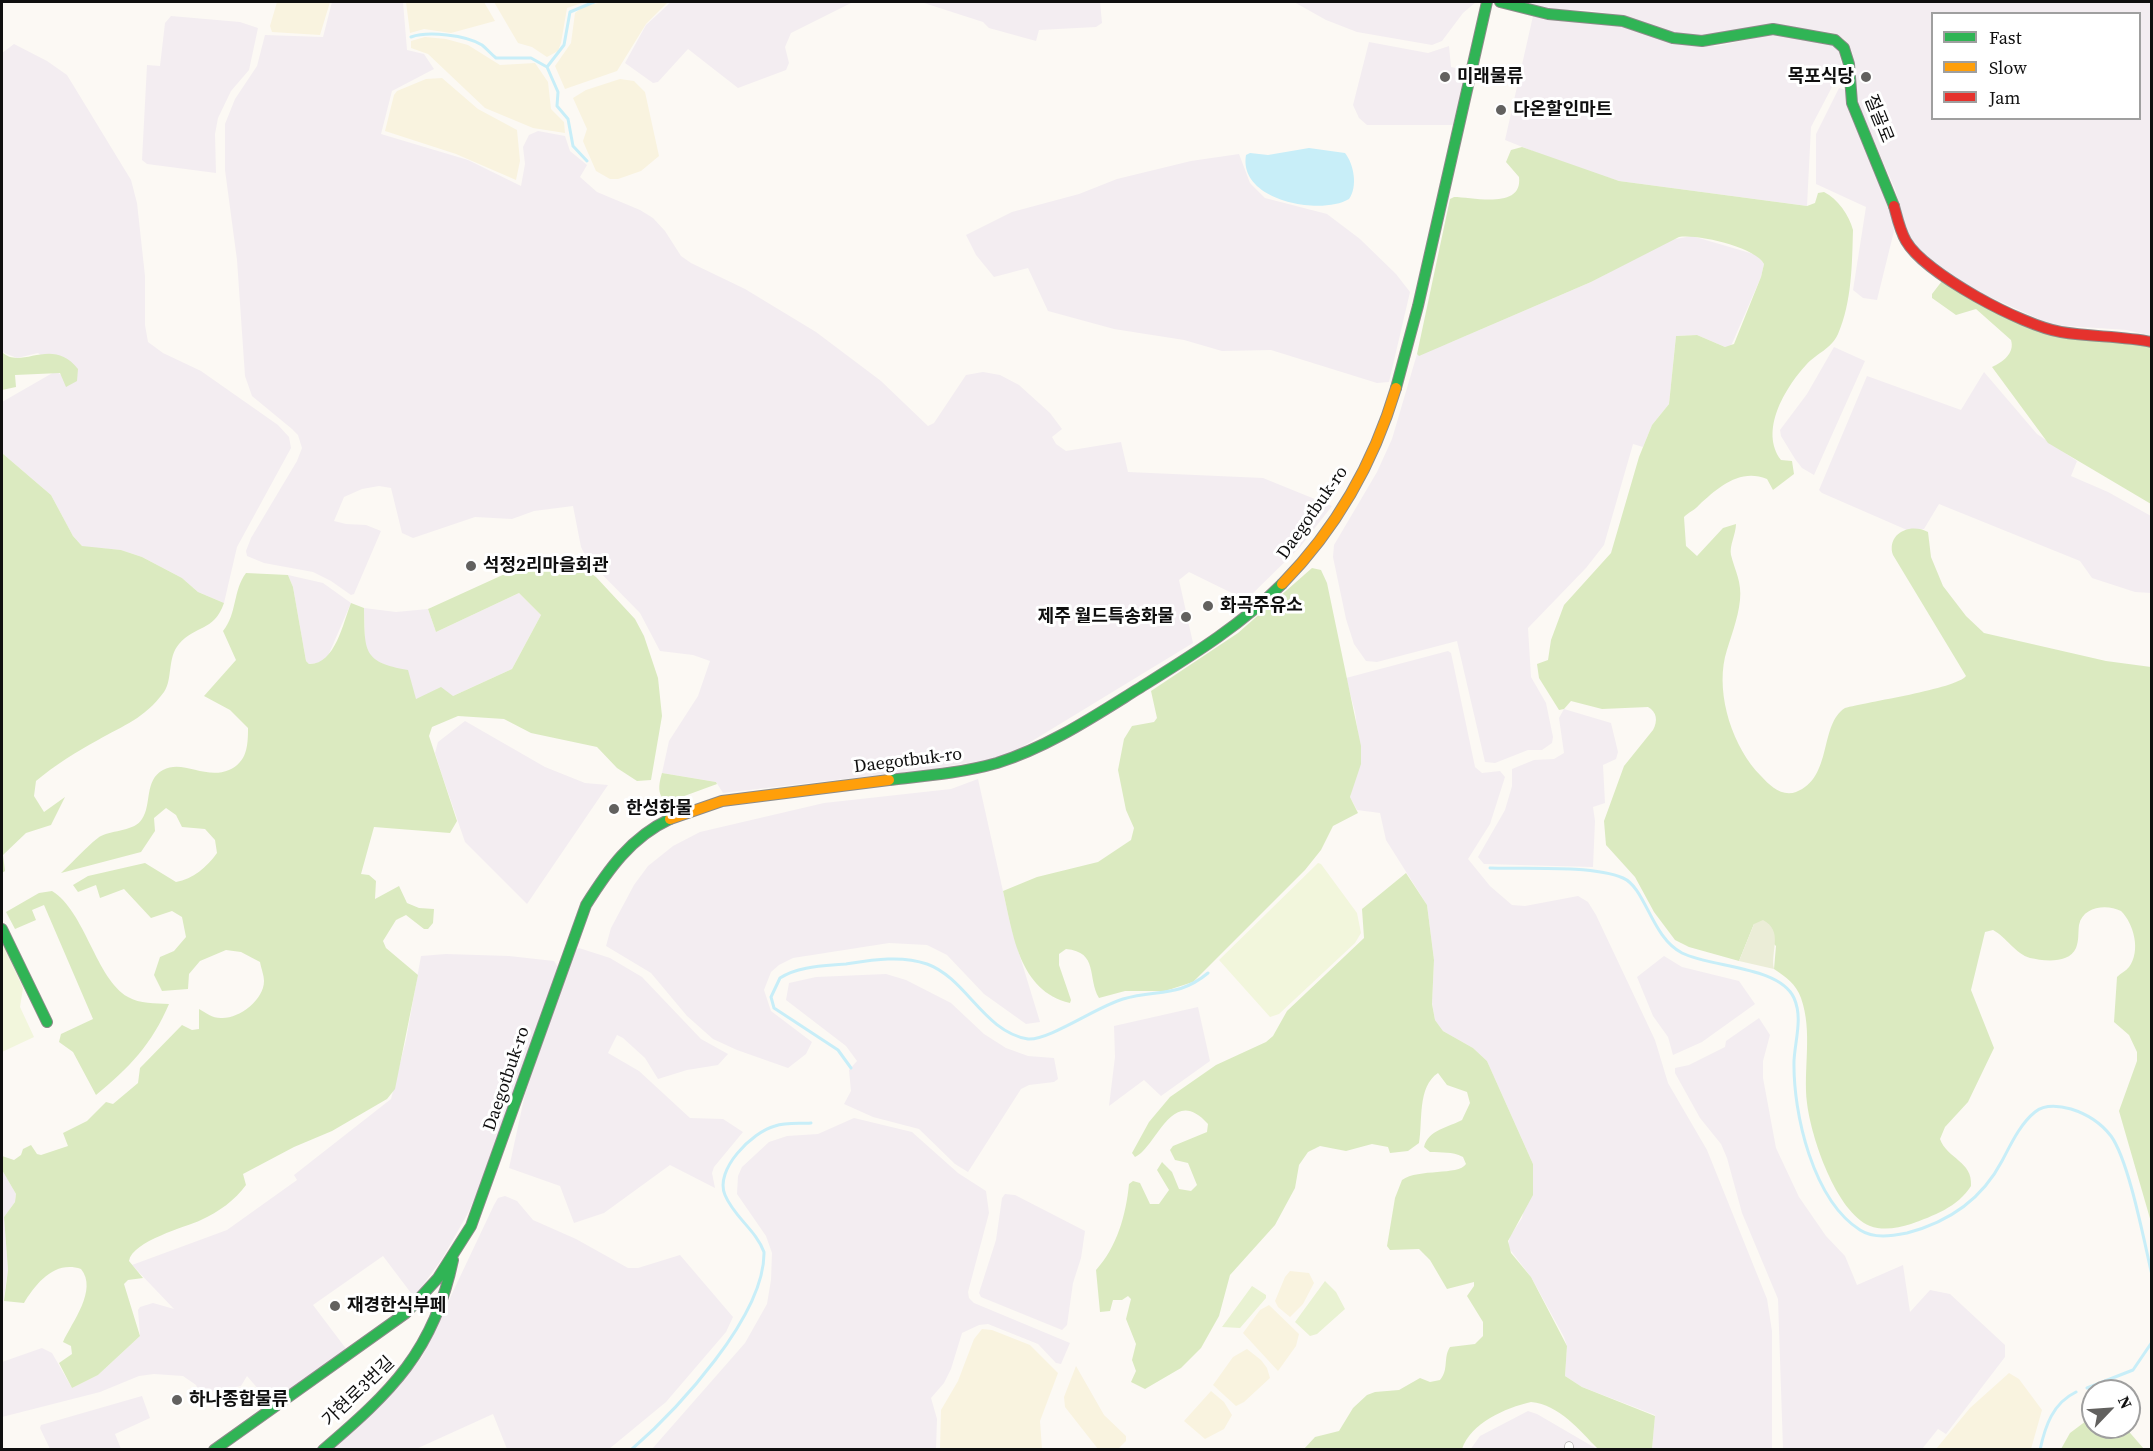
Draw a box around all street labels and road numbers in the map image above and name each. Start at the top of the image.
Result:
street label: 절골로 [1859,92,1897,146]
street label: Daegotbuk-ro [1273,462,1353,564]
street label: Daegotbuk-ro [853,744,963,778]
street label: Daegotbuk-ro [479,1024,535,1134]
street label: 가현로3번길 [318,1352,400,1432]

